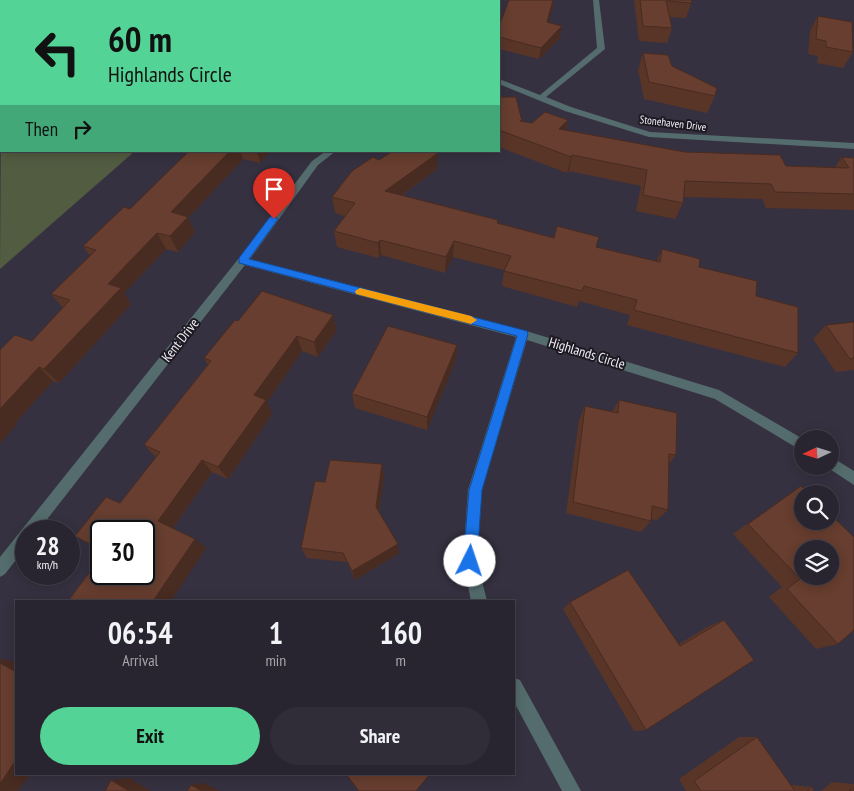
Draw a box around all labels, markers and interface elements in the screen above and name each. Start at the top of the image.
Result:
text: 60 m [108,16,172,62]
icon: left [25,20,90,85]
text: Highlands Circle [108,60,232,88]
street label: Stonehaven Drive [639,112,708,134]
icon: right [68,115,96,143]
text: Then [25,117,58,141]
pin [253,168,295,219]
icon: arrive [260,175,288,203]
street label: Kent Drive [157,314,203,365]
street label: Highlands Circle [547,333,628,373]
north arrow [794,430,839,475]
map controls [794,430,839,585]
button: search [794,485,839,530]
speed limit sign: 30 [90,520,155,585]
text: 28 [36,530,59,562]
position arrow [443,534,495,586]
button: layers [794,540,839,585]
text: km/h [37,557,58,572]
text: 06:54 [108,613,173,652]
text: 1 [269,613,283,652]
text: 160 [379,613,422,652]
text: Arrival [122,650,158,670]
text: min [265,650,286,670]
text: m [395,650,406,670]
button: Exit [40,707,260,765]
button: Share [270,707,490,765]

